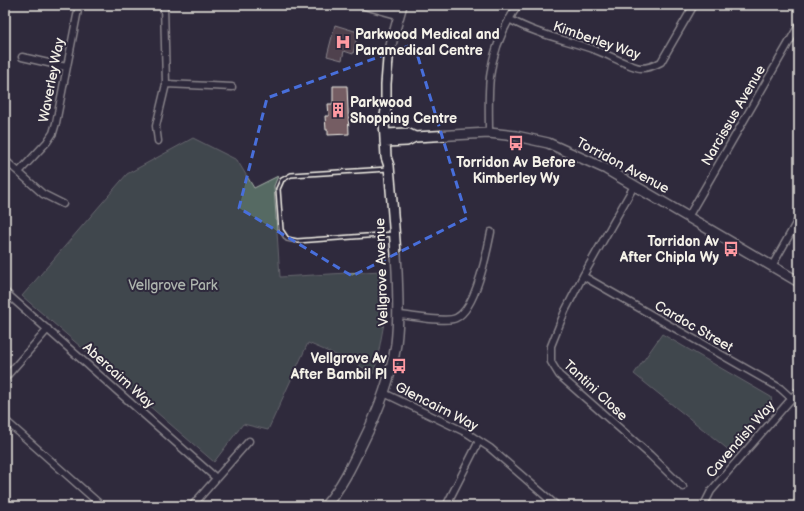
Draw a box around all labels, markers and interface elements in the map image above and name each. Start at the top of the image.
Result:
street label: Kimberley Way [551,18,643,64]
place label: Parkwood Medical and Paramedical Centre [355,26,500,59]
hospital icon: Parkwood Medical and Paramedical Centre [334,33,352,51]
street label: Waverley Way [35,36,68,124]
street label: Narcissus Avenue [698,62,769,169]
place label: Parkwood Shopping Centre [350,94,457,127]
building icon: Parkwood Shopping Centre [329,101,347,119]
bus stop icon: Torridon Av Before Kimberley Wy [507,134,525,152]
street label: Torridon Avenue [573,134,672,197]
place label: Torridon Av Before Kimberley Wy [456,154,576,187]
street label: Vellgrove Avenue [371,218,392,326]
place label: Torridon Av After Chipla Wy [619,233,720,266]
bus stop icon: Torridon Av After Chipla Wy [722,240,740,258]
park label: Vellgrove Park [128,277,218,294]
street label: Cardoc Street [651,297,737,356]
street label: Abercairn Way [79,339,158,412]
place label: Vellgrove Av After Bambil Pl [290,350,387,383]
street label: Tantini Close [560,356,631,424]
bus stop icon: Vellgrove Av After Bambil Pl [390,357,408,375]
street label: Glencairn Way [392,378,482,435]
street label: Cavendish Way [702,397,779,481]

